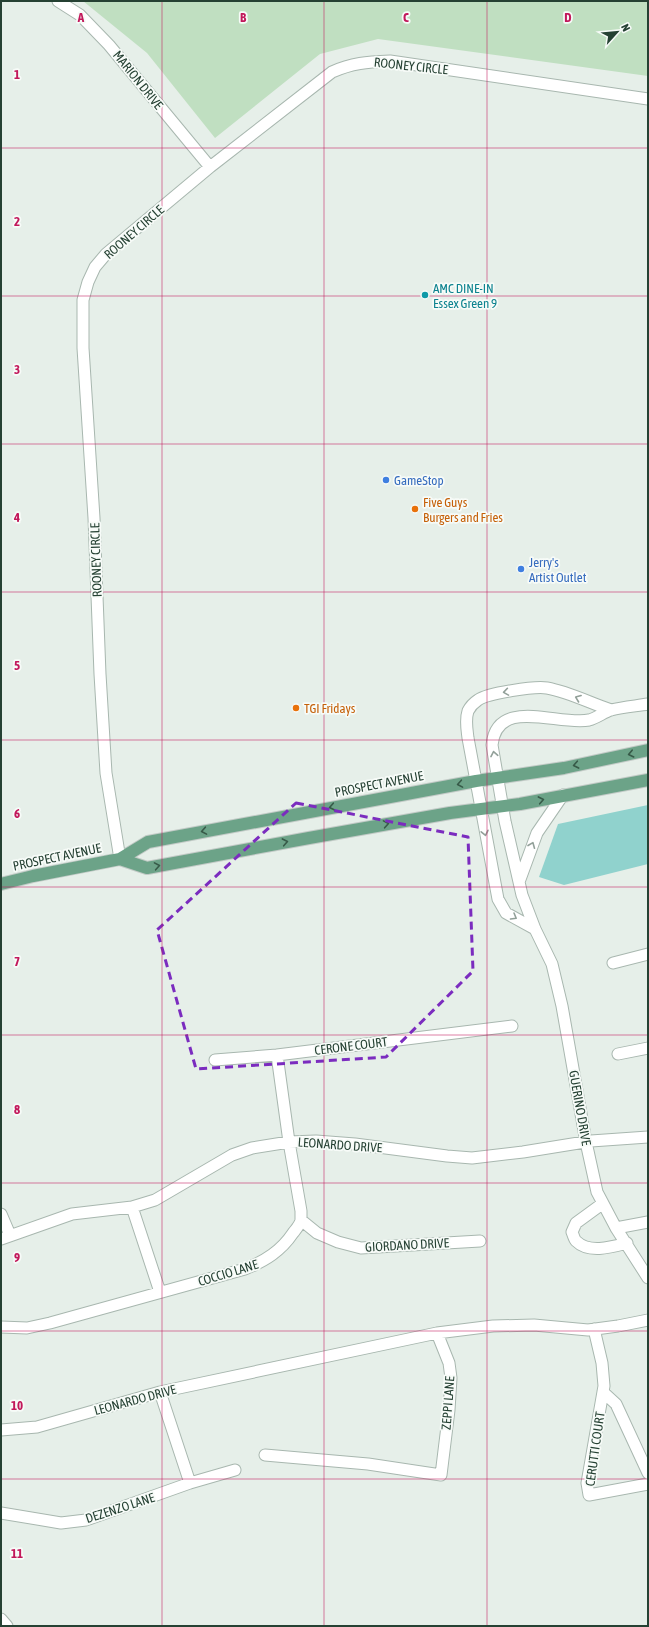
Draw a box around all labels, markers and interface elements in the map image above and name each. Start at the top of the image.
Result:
text: A [77,10,85,25]
text: B [240,10,247,25]
text: C [403,10,409,25]
text: D [564,10,572,25]
north arrow [597,12,637,52]
text: N [619,22,633,33]
street label: MARION DRIVE [110,48,166,113]
street label: ROONEY CIRCLE [373,55,449,77]
text: 1 [14,67,20,82]
street label: ROONEY CIRCLE [101,202,167,262]
text: 2 [14,214,20,229]
place label: AMC DINE-IN Essex Green 9 [433,281,497,311]
marker: AMC DINE-IN Essex Green 9 [420,290,430,300]
text: 3 [14,362,20,377]
place label: GameStop [394,473,444,488]
marker: GameStop [381,475,391,485]
place label: Five Guys Burgers and Fries [423,495,503,525]
marker: Five Guys Burgers and Fries [410,504,420,514]
text: 4 [13,510,20,525]
street label: ROONEY CIRCLE [87,522,105,597]
place label: Jerry's Artist Outlet [529,555,587,585]
marker: Jerry's Artist Outlet [516,564,526,574]
text: 5 [14,658,20,673]
one-way arrow [503,687,510,696]
one-way arrow [575,695,582,703]
place label: TGI Fridays [304,701,356,716]
marker: TGI Fridays [291,703,301,713]
one-way arrow [628,749,634,757]
one-way arrow [490,750,498,757]
one-way arrow [573,761,579,769]
street label: PROSPECT AVENUE [333,768,425,800]
one-way arrow [457,779,463,787]
one-way arrow [538,796,544,804]
one-way arrow [329,803,335,811]
text: 6 [14,806,20,821]
one-way arrow [382,820,389,829]
one-way arrow [201,826,207,835]
one-way arrow [481,830,489,836]
one-way arrow [281,839,288,847]
street label: PROSPECT AVENUE [11,840,103,874]
one-way arrow [527,842,535,849]
one-way arrow [154,863,160,871]
one-way arrow [510,912,517,919]
text: 7 [14,954,20,969]
street label: CERONE COURT [314,1034,389,1058]
street label: GUERINO DRIVE [566,1069,594,1147]
text: 8 [14,1102,20,1117]
street label: LEONARDO DRIVE [297,1135,383,1155]
street label: GIORDANO DRIVE [365,1235,450,1255]
text: 9 [14,1250,20,1265]
street label: COCCIO LANE [196,1257,260,1289]
street label: ZEPPI LANE [439,1375,457,1430]
street label: LEONARDO DRIVE [92,1382,178,1418]
text: 10 [11,1398,23,1413]
street label: CERUTTI COURT [582,1410,608,1487]
street label: DEZENZO LANE [84,1490,157,1526]
text: 11 [11,1546,23,1561]

